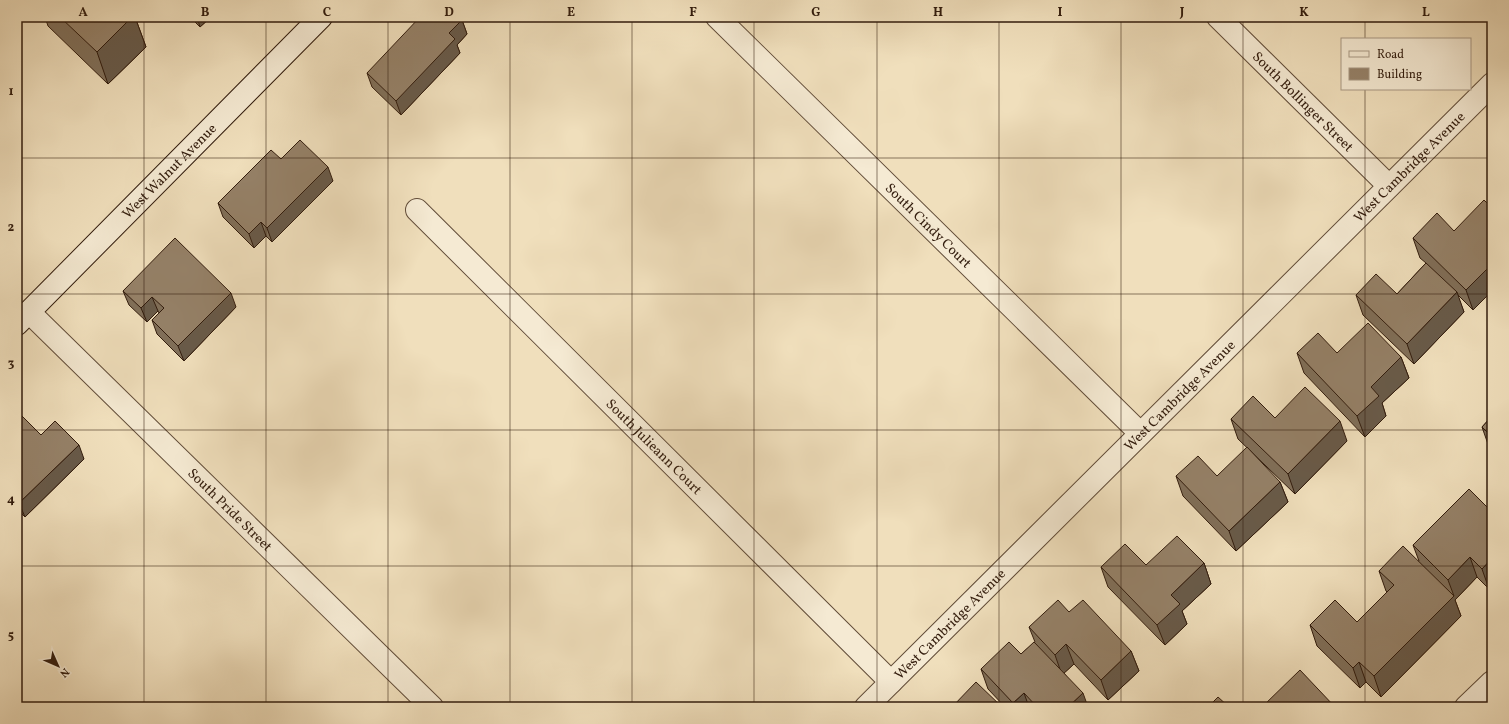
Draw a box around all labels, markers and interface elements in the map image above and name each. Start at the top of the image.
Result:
text: A [78,4,88,22]
text: B [201,4,210,22]
text: C [323,4,331,22]
text: D [444,4,454,22]
text: E [567,4,575,22]
text: F [689,4,697,22]
text: G [811,4,821,22]
text: H [933,4,943,22]
text: I [1058,4,1063,22]
text: J [1179,4,1185,22]
text: K [1299,4,1309,22]
text: L [1422,4,1430,22]
legend [1341,38,1471,90]
text: Road [1377,47,1404,63]
street label: South Bollinger Street [1247,48,1357,157]
text: Building [1377,67,1422,83]
text: 1 [8,83,14,101]
street label: West Cambridge Avenue [1350,108,1470,227]
street label: West Walnut Avenue [119,120,222,223]
street label: South Cindy Court [880,180,975,273]
text: 2 [8,219,15,237]
street label: West Cambridge Avenue [1120,336,1240,456]
text: 3 [8,355,15,373]
street label: South Julieann Court [601,395,706,500]
street label: South Pride Street [183,465,276,556]
text: 4 [7,491,15,509]
street label: West Cambridge Avenue [891,565,1011,684]
text: 5 [8,627,14,645]
north arrow [38,646,78,686]
text: N [56,664,72,680]

